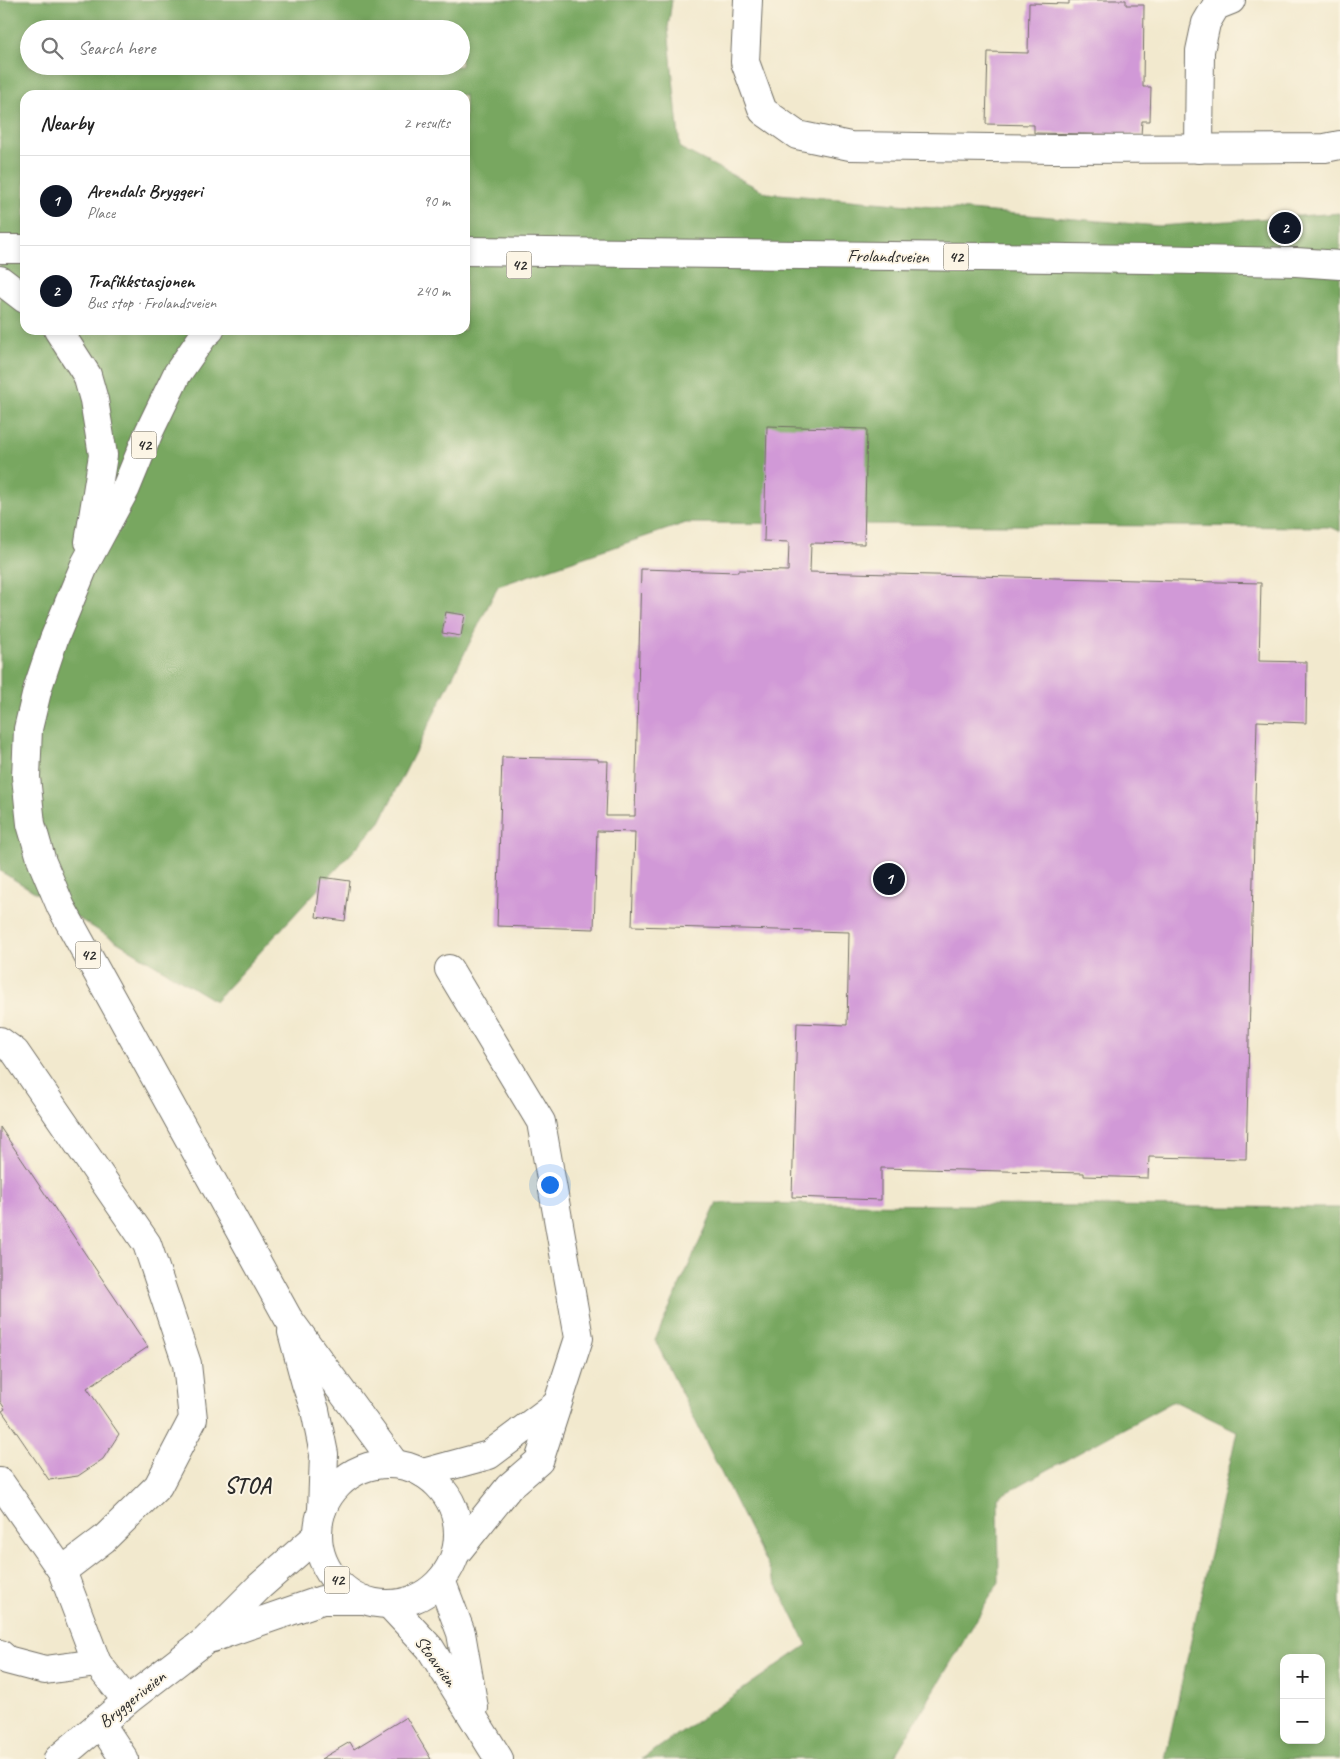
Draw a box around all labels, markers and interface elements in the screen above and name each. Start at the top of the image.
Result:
search box [20,20,470,75]
icon: search [38,34,66,62]
text: Search here [78,36,155,60]
text: Nearby [40,110,93,136]
text: 2 results [403,113,450,133]
text: Arendals Bryggeri [87,179,202,203]
text: 1 [52,191,60,211]
text: 90 m [423,191,450,211]
text: Place [87,203,115,223]
pin: 2 [1269,209,1301,247]
road number: 42 [944,243,968,270]
street label: Frolandsveien [847,244,930,268]
road number: 42 [506,252,532,278]
text: Trafikkstasjonen [87,269,194,293]
text: 2 [52,281,60,301]
text: 240 m [416,281,450,301]
text: Bus stop · Frolandsveien [87,293,216,313]
road number: 42 [132,432,156,458]
pin: 1 [873,860,905,898]
road number: 42 [76,942,100,968]
your location [537,1172,563,1198]
district label: STOA [224,1472,272,1500]
road number: 42 [324,1566,350,1594]
street label: Stoaveien [410,1631,462,1692]
map controls [1280,1654,1325,1744]
button: + [1280,1654,1325,1699]
street label: Bryggeriveien [94,1665,171,1733]
button: − [1280,1699,1325,1744]

